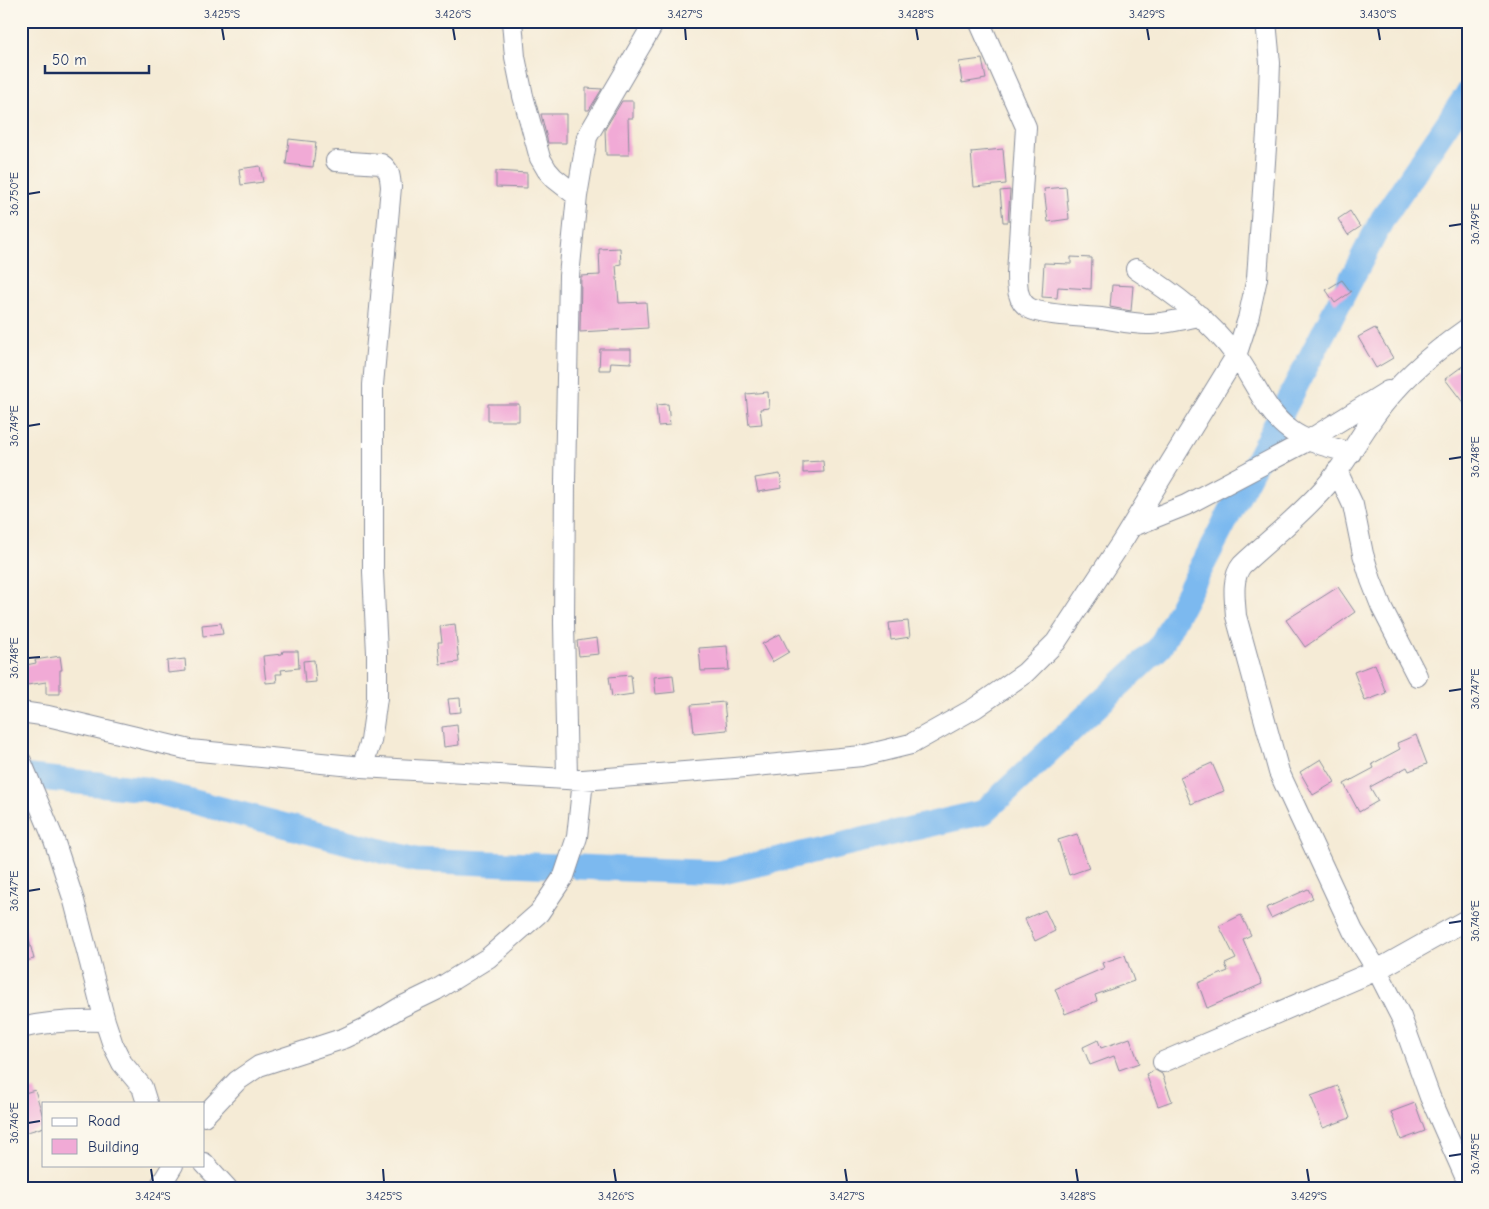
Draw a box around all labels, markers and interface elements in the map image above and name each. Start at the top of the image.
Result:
text: 3.425°S [204,7,240,21]
text: 3.426°S [435,7,471,21]
text: 3.427°S [667,7,703,21]
text: 3.428°S [898,7,934,21]
text: 3.429°S [1129,7,1165,21]
text: 3.430°S [1360,7,1397,21]
scale bar [45,42,149,74]
text: 50 m [52,51,87,69]
text: 36.750°E [7,172,21,216]
text: 36.749°E [1468,203,1482,245]
text: 36.749°E [7,405,21,447]
text: 36.748°E [1468,436,1482,478]
text: 36.748°E [7,637,21,679]
text: 36.747°E [1468,669,1482,709]
text: 36.747°E [7,871,21,911]
text: 36.746°E [1468,900,1482,942]
text: 36.746°E [7,1102,21,1144]
legend [42,1102,205,1166]
text: Road [88,1112,120,1130]
text: 36.745°E [1468,1133,1482,1175]
text: Building [88,1138,139,1156]
text: 3.424°S [135,1189,171,1203]
text: 3.425°S [366,1189,402,1203]
text: 3.426°S [598,1189,634,1203]
text: 3.427°S [829,1189,865,1203]
text: 3.428°S [1060,1189,1096,1203]
text: 3.429°S [1291,1189,1327,1203]

